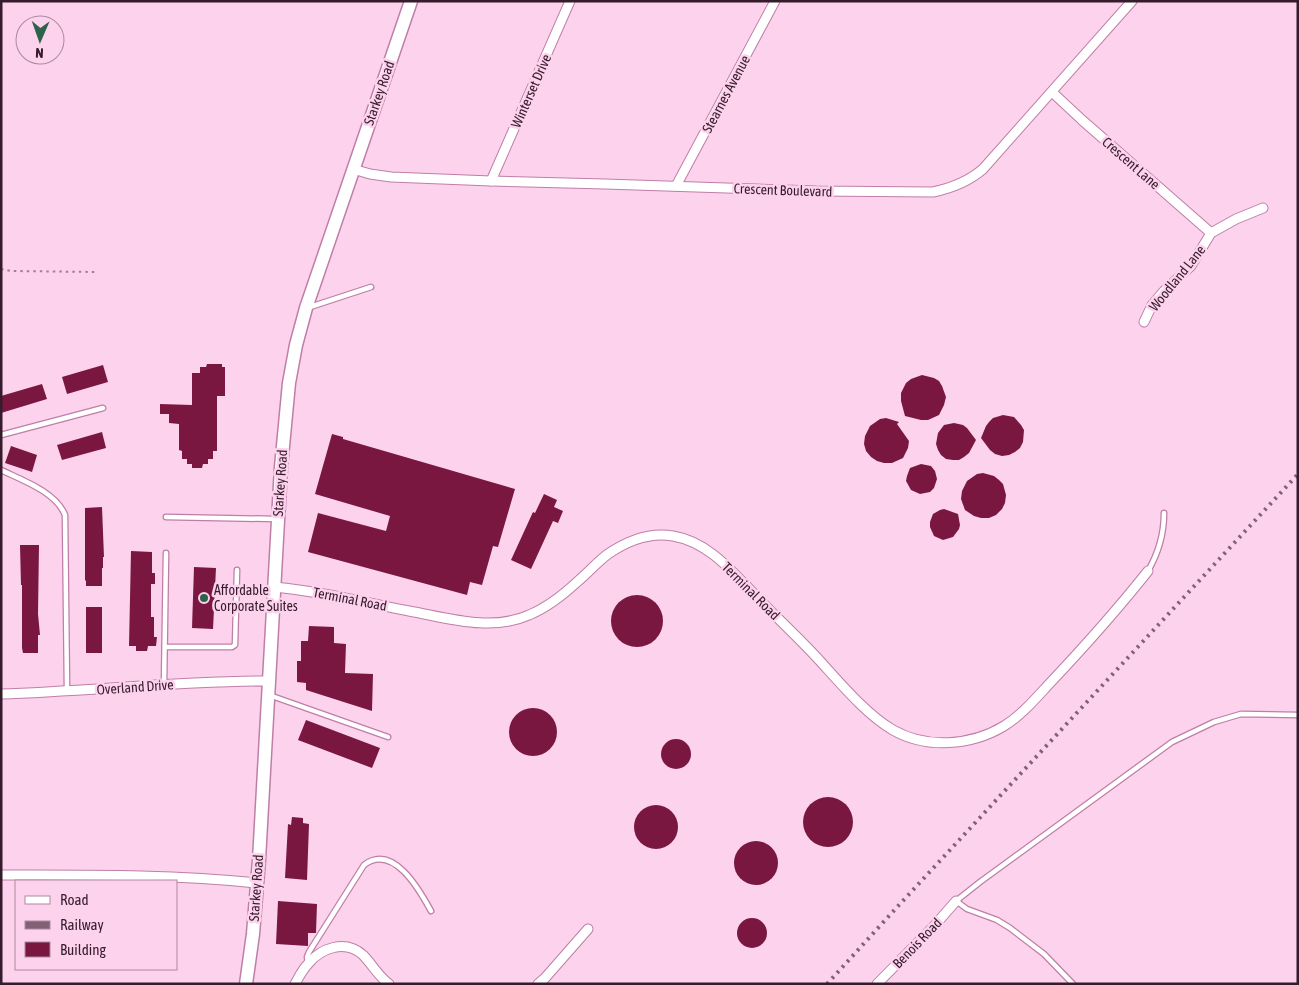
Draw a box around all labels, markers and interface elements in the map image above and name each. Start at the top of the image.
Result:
north arrow [15,15,65,65]
text: N [35,45,44,61]
street label: Winterset Drive [508,52,554,130]
street label: Stearnes Avenue [699,52,753,136]
street label: Starkey Road [361,59,397,127]
street label: Crescent Lane [1099,134,1163,192]
street label: Crescent Boulevard [733,180,833,200]
street label: Woodland Lane [1146,242,1208,314]
street label: Starkey Road [270,449,290,517]
street label: Terminal Road [719,559,783,623]
place label: Affordable Corporate Suites [214,582,298,614]
street label: Terminal Road [312,584,388,614]
marker: Affordable Corporate Suites [198,592,210,604]
street label: Overland Drive [96,676,174,698]
street label: Starkey Road [246,854,266,922]
legend [15,880,178,970]
text: Road [60,891,89,908]
street label: Benois Road [889,915,945,971]
text: Railway [60,916,104,933]
text: Building [60,941,106,958]

